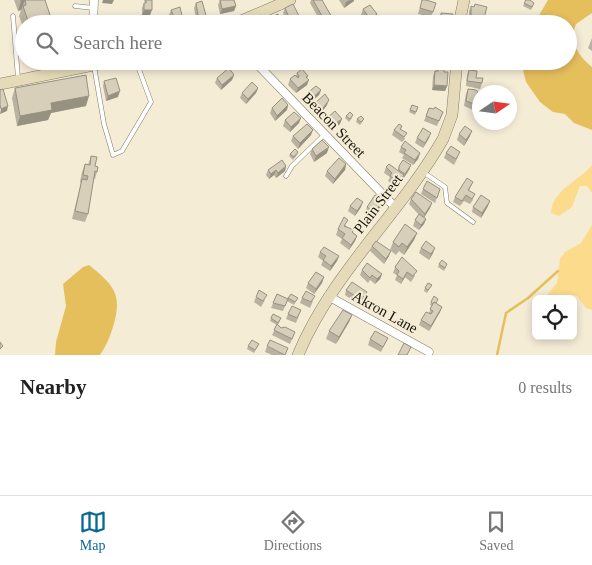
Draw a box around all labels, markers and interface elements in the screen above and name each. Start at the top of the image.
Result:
search box [15,15,577,70]
icon: search [33,29,61,57]
text: Search here [73,32,162,53]
north arrow [472,85,517,130]
street label: Beacon Street [299,89,369,161]
street label: Plain Street [351,171,406,237]
street label: Akron Lane [350,288,421,337]
map controls [532,295,577,340]
button: locate [532,295,577,340]
text: Nearby [20,375,87,399]
text: 0 results [518,379,572,396]
tab: Map [79,508,107,554]
tab: Directions [264,508,322,554]
tab: Saved [479,508,513,554]

